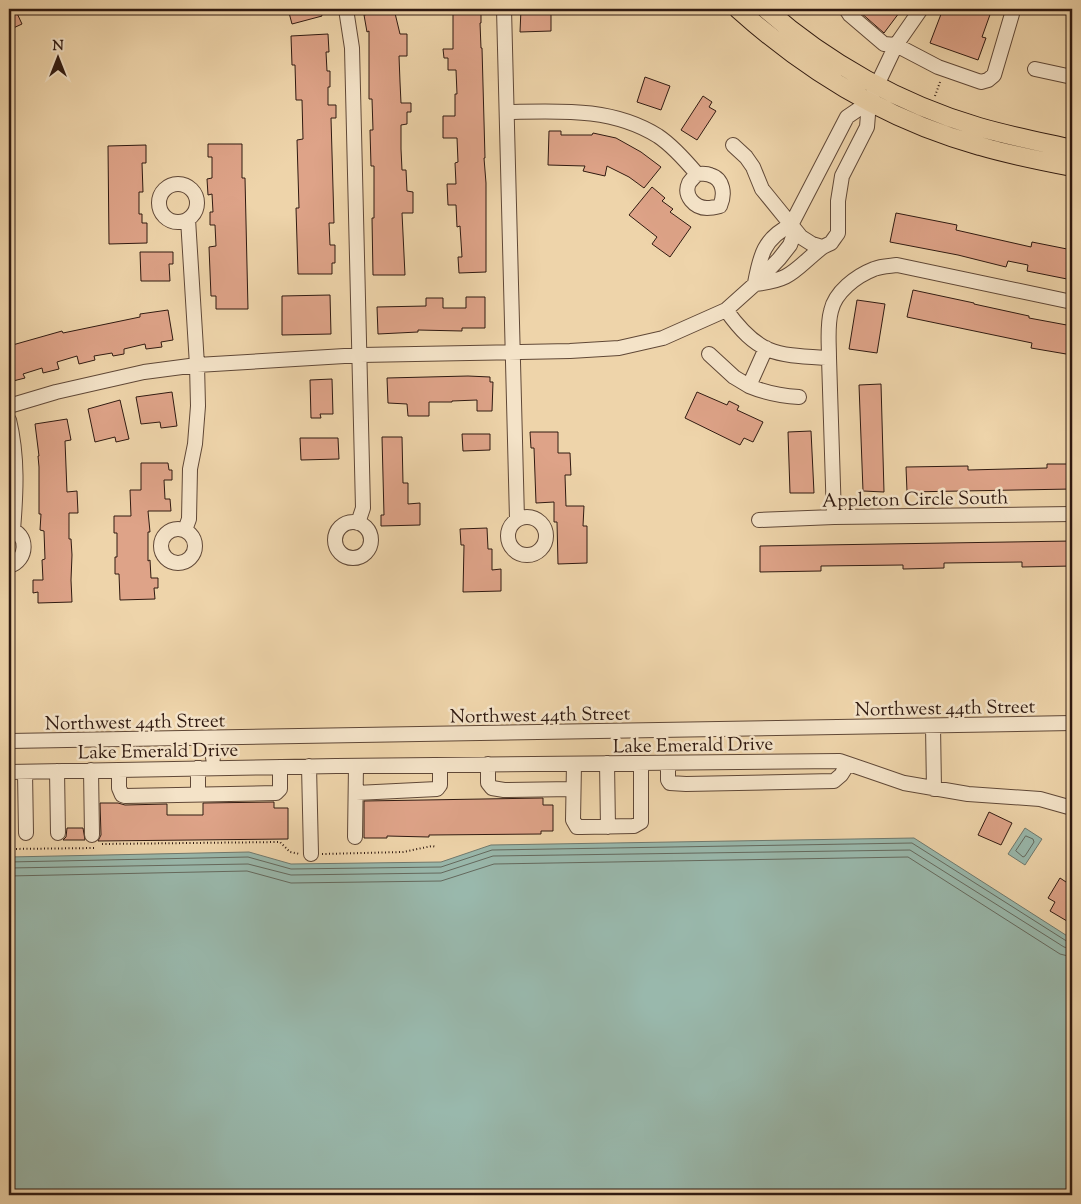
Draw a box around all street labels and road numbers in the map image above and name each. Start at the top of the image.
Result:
street label: Appleton Circle South [822,485,1008,516]
street label: Northwest 44th Street [855,694,1036,725]
street label: Northwest 44th Street [450,701,631,732]
street label: Northwest 44th Street [45,708,226,739]
street label: Lake Emerald Drive [613,732,774,761]
street label: Lake Emerald Drive [78,738,239,767]

